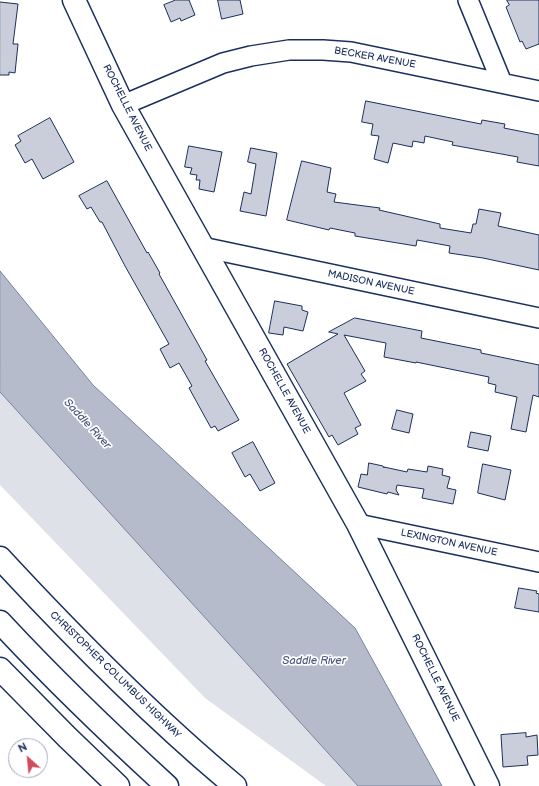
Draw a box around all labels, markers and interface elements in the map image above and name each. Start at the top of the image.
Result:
street label: BECKER AVENUE [333,45,417,71]
street label: ROCHELLE AVENUE [100,63,154,153]
street label: MADISON AVENUE [326,268,416,298]
street label: ROCHELLE AVENUE [256,346,312,436]
water label: Saddle River [61,396,113,452]
street label: LEXINGTON AVENUE [400,527,498,559]
street label: CHRISTOPHER COLUMBUS HIGHWAY [47,609,183,741]
street label: ROCHELLE AVENUE [409,632,461,724]
water label: Saddle River [282,654,346,668]
north arrow [8,738,48,778]
text: N [16,740,29,755]

